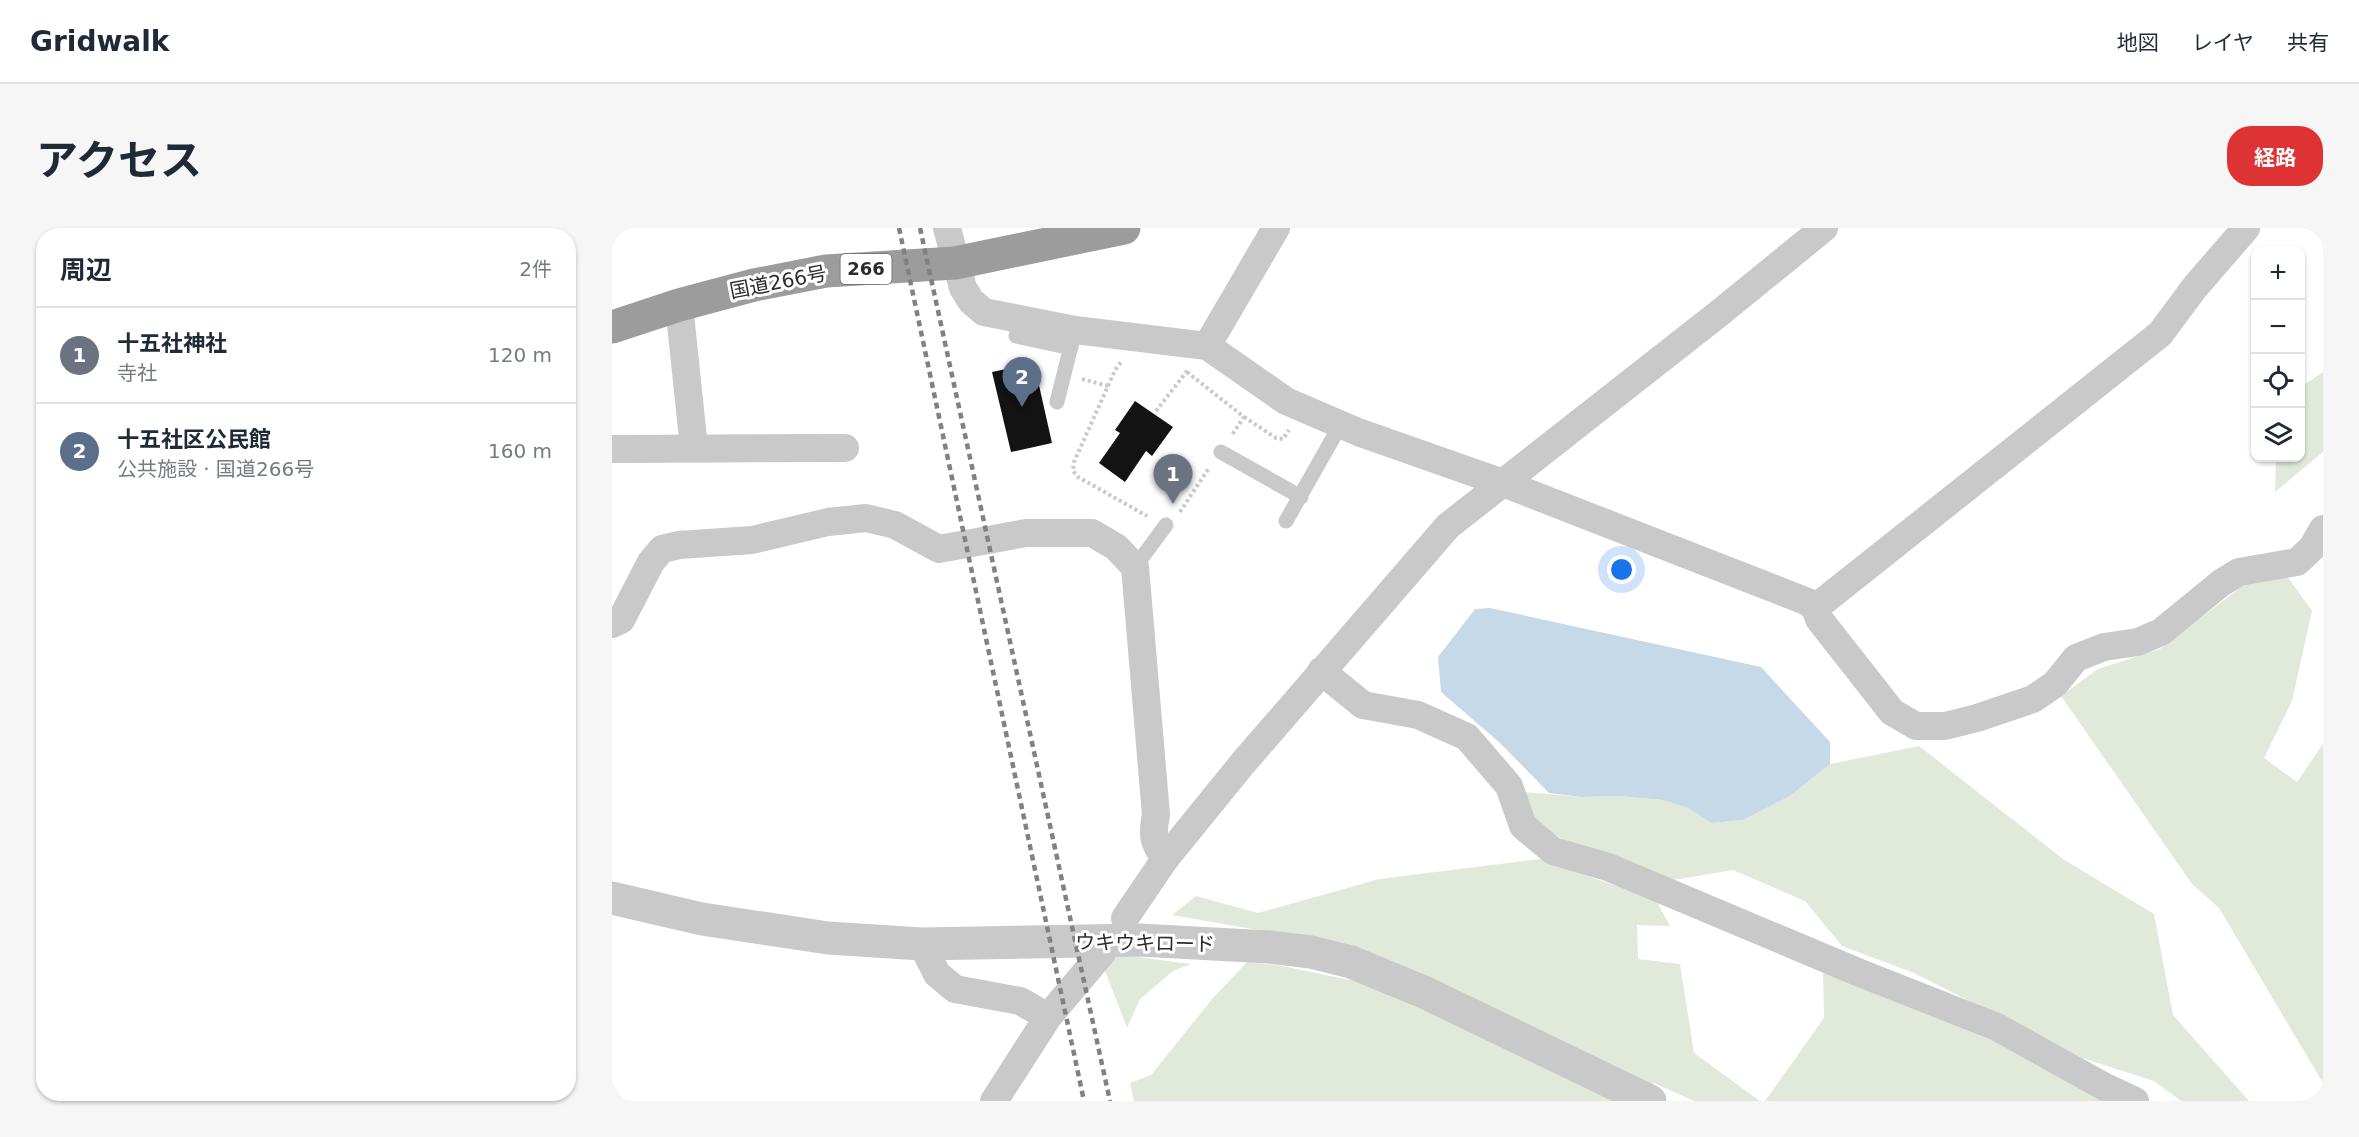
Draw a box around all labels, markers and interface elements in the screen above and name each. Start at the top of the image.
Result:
text: Gridwalk [30,25,169,58]
text: 地図 [2117,31,2159,55]
text: レイヤ [2192,31,2254,55]
text: 共有 [2287,31,2329,55]
button: 経路 [2227,126,2323,186]
text: アクセス [36,136,202,185]
map controls [2251,246,2305,462]
button: + [2251,246,2305,300]
road number: 266 [840,254,892,284]
text: 周辺 [60,255,112,285]
text: 2件 [519,257,552,281]
street label: 国道266号 [728,261,828,303]
button: − [2251,300,2305,354]
text: 十五社神社 [117,331,227,356]
text: 1 [73,343,86,367]
text: 120 m [488,343,552,367]
button: locate [2251,354,2305,408]
pin: 2 [1002,358,1042,407]
text: 寺社 [117,361,157,385]
button: layers [2251,408,2305,462]
text: 十五社区公民館 [117,427,271,452]
text: 2 [73,439,86,463]
text: 160 m [488,439,552,463]
pin: 1 [1154,454,1192,504]
text: 公共施設 · 国道266号 [117,457,314,481]
your location [1607,555,1636,584]
street label: ウキウキロード [1075,930,1215,956]

